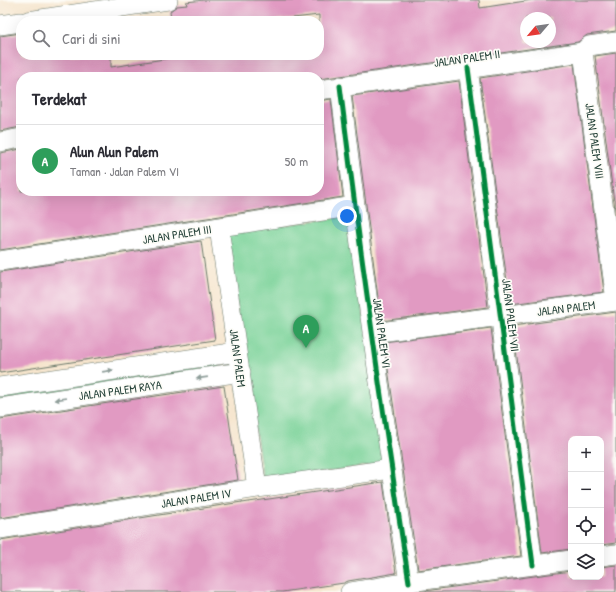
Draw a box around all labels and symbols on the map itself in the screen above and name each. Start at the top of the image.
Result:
north arrow [520,12,556,48]
street label: JALAN PALEM II [433,45,501,71]
street label: JALAN PALEM VIII [581,102,609,180]
your location [337,206,357,226]
street label: JALAN PALEM III [141,220,213,248]
street label: JALAN PALEM VII [498,278,524,352]
street label: JALAN PALEM [536,296,596,320]
street label: JALAN PALEM VI [369,297,395,369]
pin: A [293,315,319,348]
street label: JALAN PALEM [226,328,250,388]
one-way arrow [102,368,114,374]
one-way arrow [196,375,208,381]
street label: JALAN PALEM RAYA [77,376,163,404]
one-way arrow [54,396,66,402]
street label: JALAN PALEM IV [160,484,232,512]

